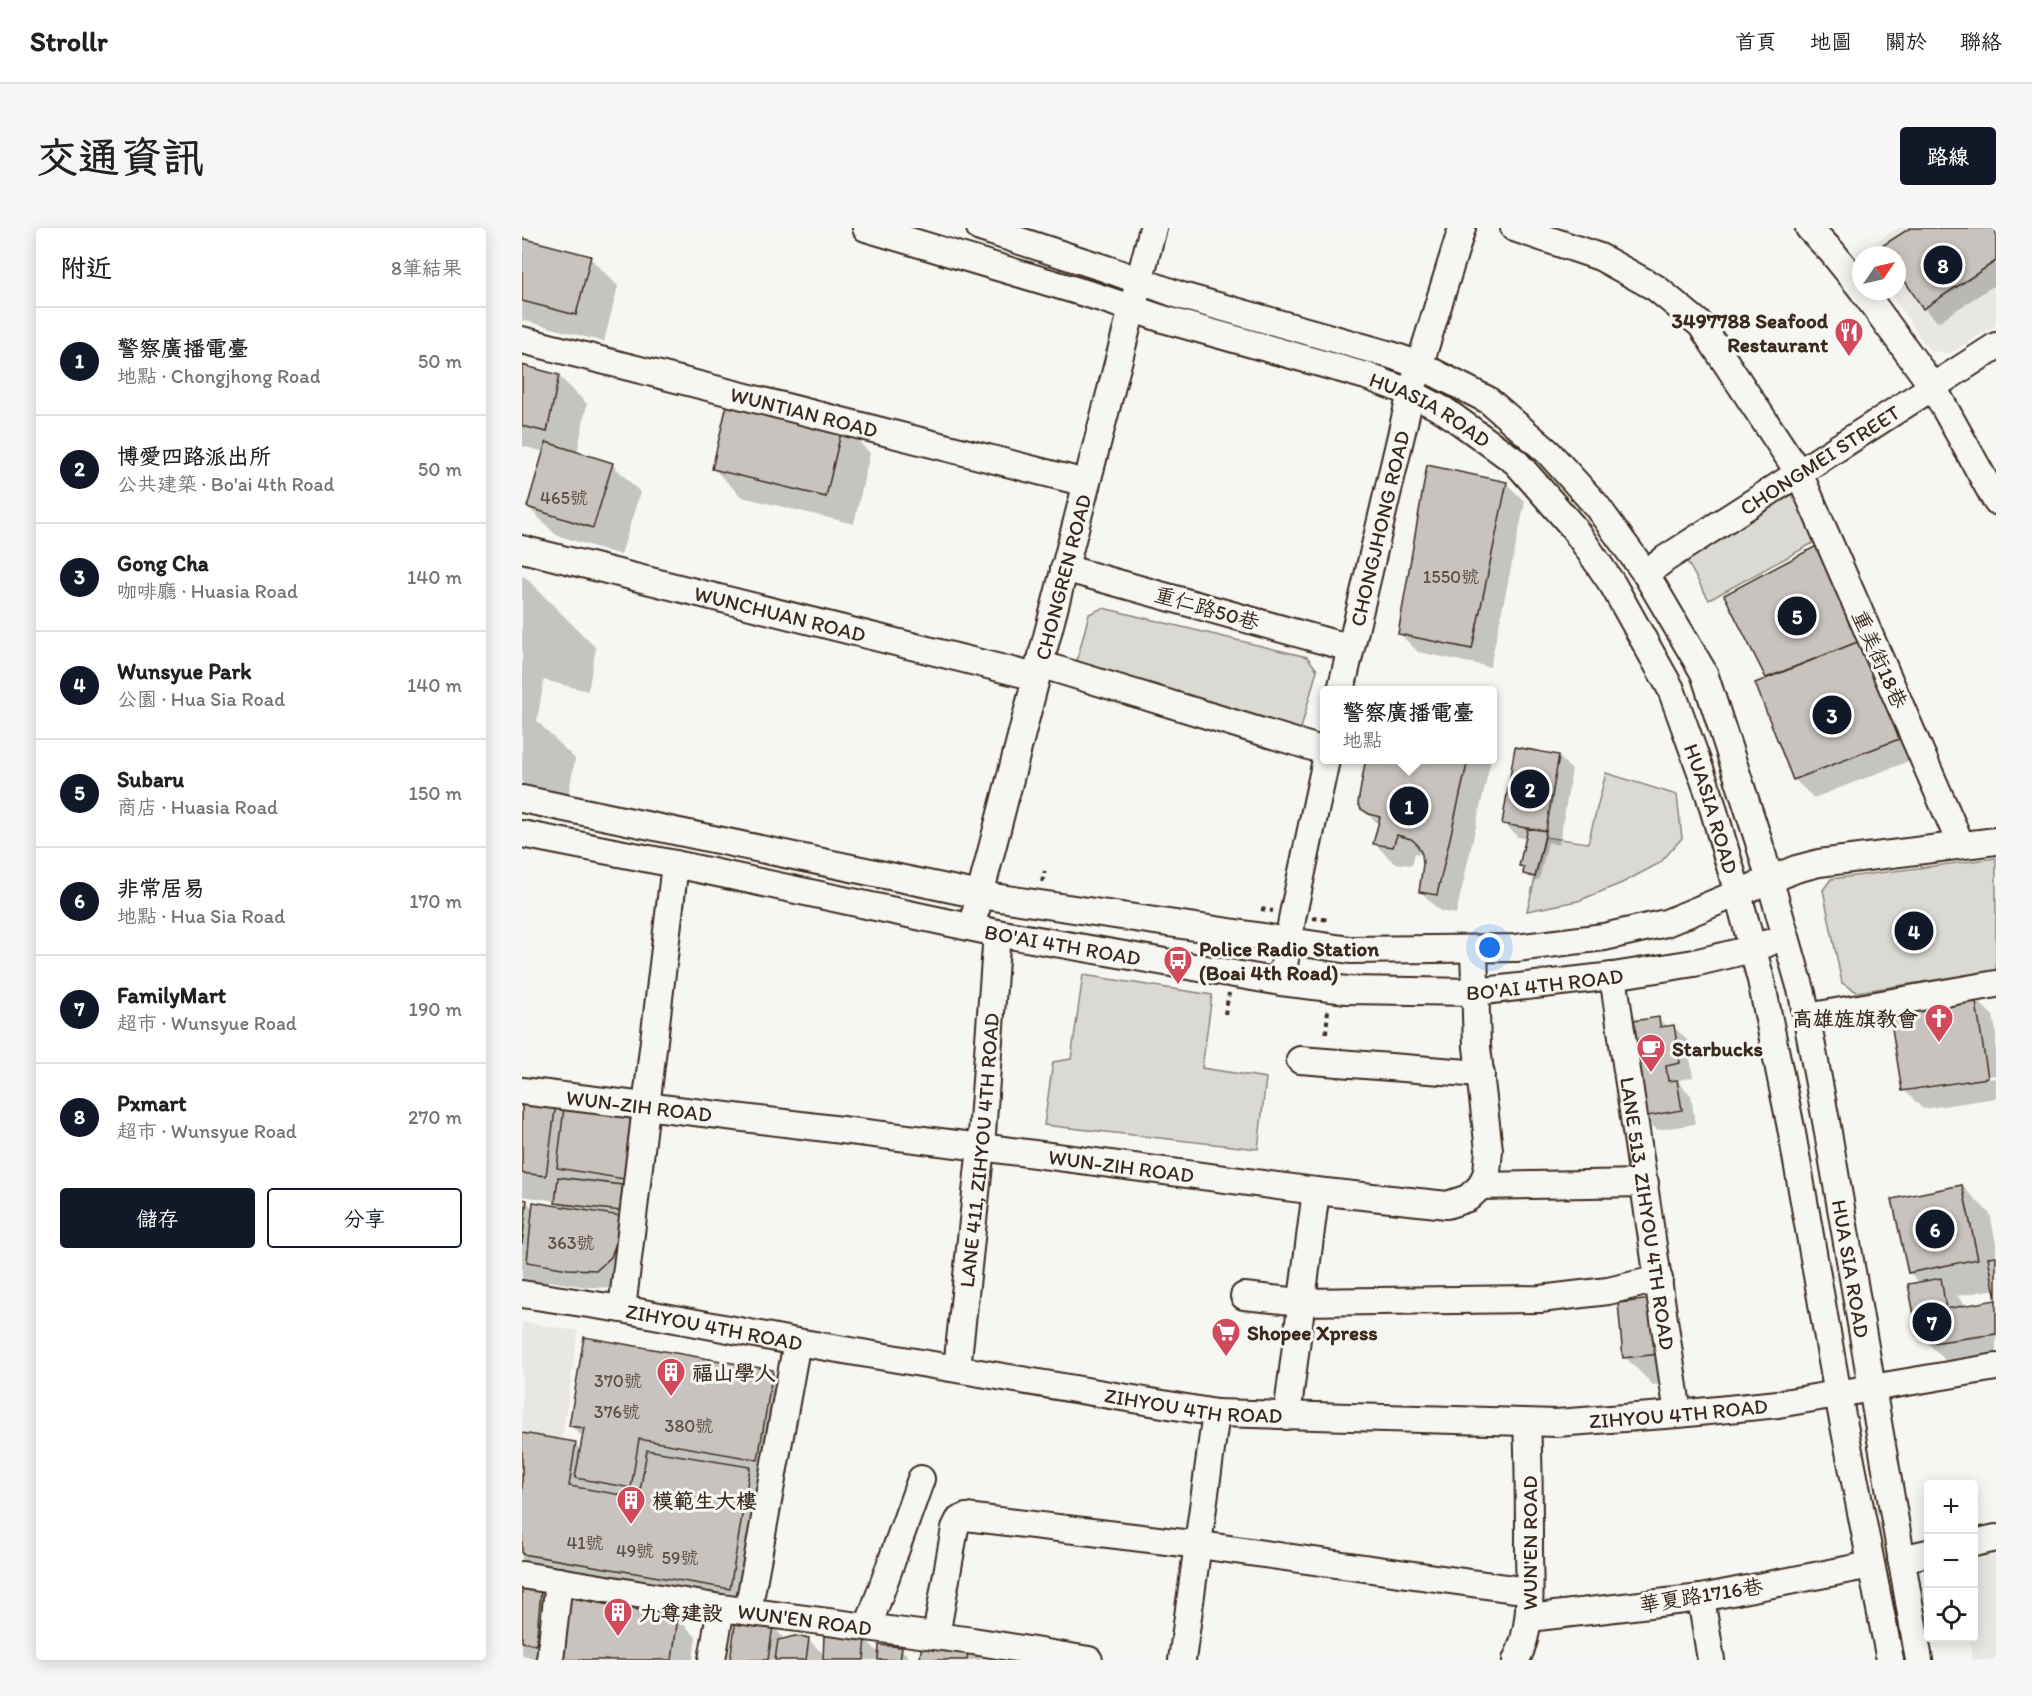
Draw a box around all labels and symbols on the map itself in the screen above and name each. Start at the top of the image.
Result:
pin: 8 [1924,243,1962,288]
north arrow [1852,246,1906,300]
place label: 3497788 Seafood Restaurant [1672,308,1829,357]
restaurant icon: 3497788 Seafood Restaurant [1833,316,1865,358]
street label: HUASIA ROAD [1366,366,1496,452]
street label: WUNTIAN ROAD [728,381,881,442]
street label: CHONGMEI STREET [1735,399,1904,520]
street label: CHONGJHONG ROAD [1344,428,1414,629]
house number: 465號 [540,487,588,509]
street label: CHONGREN ROAD [1029,491,1096,663]
house number: 1550號 [1423,566,1479,588]
street label: WUNCHUAN ROAD [692,580,869,647]
street label: 重仁路50巷 [1152,581,1262,635]
pin: 5 [1778,594,1816,638]
street label: 重美街18巷 [1847,606,1913,712]
pin: 3 [1812,692,1852,738]
street label: HUASIA ROAD [1679,740,1744,877]
pin: 2 [1510,766,1550,812]
pin: 1 [1390,784,1428,828]
pin: 4 [1894,908,1934,954]
street label: BO'AI 4TH ROAD [982,918,1143,970]
your location [1475,933,1504,962]
place label: Police Radio Station (Boai 4th Road) [1199,936,1379,986]
bus stop icon: Police Radio Station (Boai 4th Road) [1162,944,1194,986]
street label: BO'AI 4TH ROAD [1466,962,1625,1005]
church icon: 高雄旌旗教會 [1923,1002,1955,1044]
place label: 高雄旌旗教會 [1792,1006,1918,1031]
street label: LANE 411, ZIHYOU 4TH ROAD [953,1012,1004,1289]
cafe icon: Starbucks [1635,1032,1667,1074]
place label: Starbucks [1672,1036,1763,1061]
street label: LANE 513, ZIHYOU 4TH ROAD [1616,1075,1681,1352]
street label: WUN-ZIH ROAD [565,1084,714,1127]
street label: WUN-ZIH ROAD [1047,1143,1196,1187]
street label: HUA SIA ROAD [1827,1197,1876,1340]
pin: 6 [1916,1206,1954,1252]
house number: 363號 [547,1232,595,1254]
street label: ZIHYOU 4TH ROAD [624,1297,805,1355]
pin: 7 [1912,1300,1952,1344]
supermarket icon: Shopee Xpress [1210,1316,1242,1358]
place label: Shopee Xpress [1247,1320,1378,1346]
building icon: 福山學人 [655,1356,687,1398]
place label: 福山學人 [692,1360,776,1385]
house number: 370號 [594,1370,642,1392]
street label: ZIHYOU 4TH ROAD [1103,1382,1283,1427]
street label: ZIHYOU 4TH ROAD [1588,1393,1769,1433]
house number: 376號 [594,1401,640,1423]
house number: 380號 [665,1415,713,1437]
street label: WUN'EN ROAD [1517,1475,1542,1611]
building icon: 模範生大樓 [615,1484,647,1526]
place label: 模範生大樓 [652,1488,757,1513]
house number: 41號 [566,1532,604,1554]
house number: 49號 [616,1540,654,1562]
house number: 59號 [662,1547,698,1569]
street label: 華夏路1716巷 [1637,1573,1765,1617]
building icon: 九尊建設 [602,1596,634,1638]
street label: WUN'EN ROAD [736,1598,873,1640]
place label: 九尊建設 [639,1600,723,1625]

